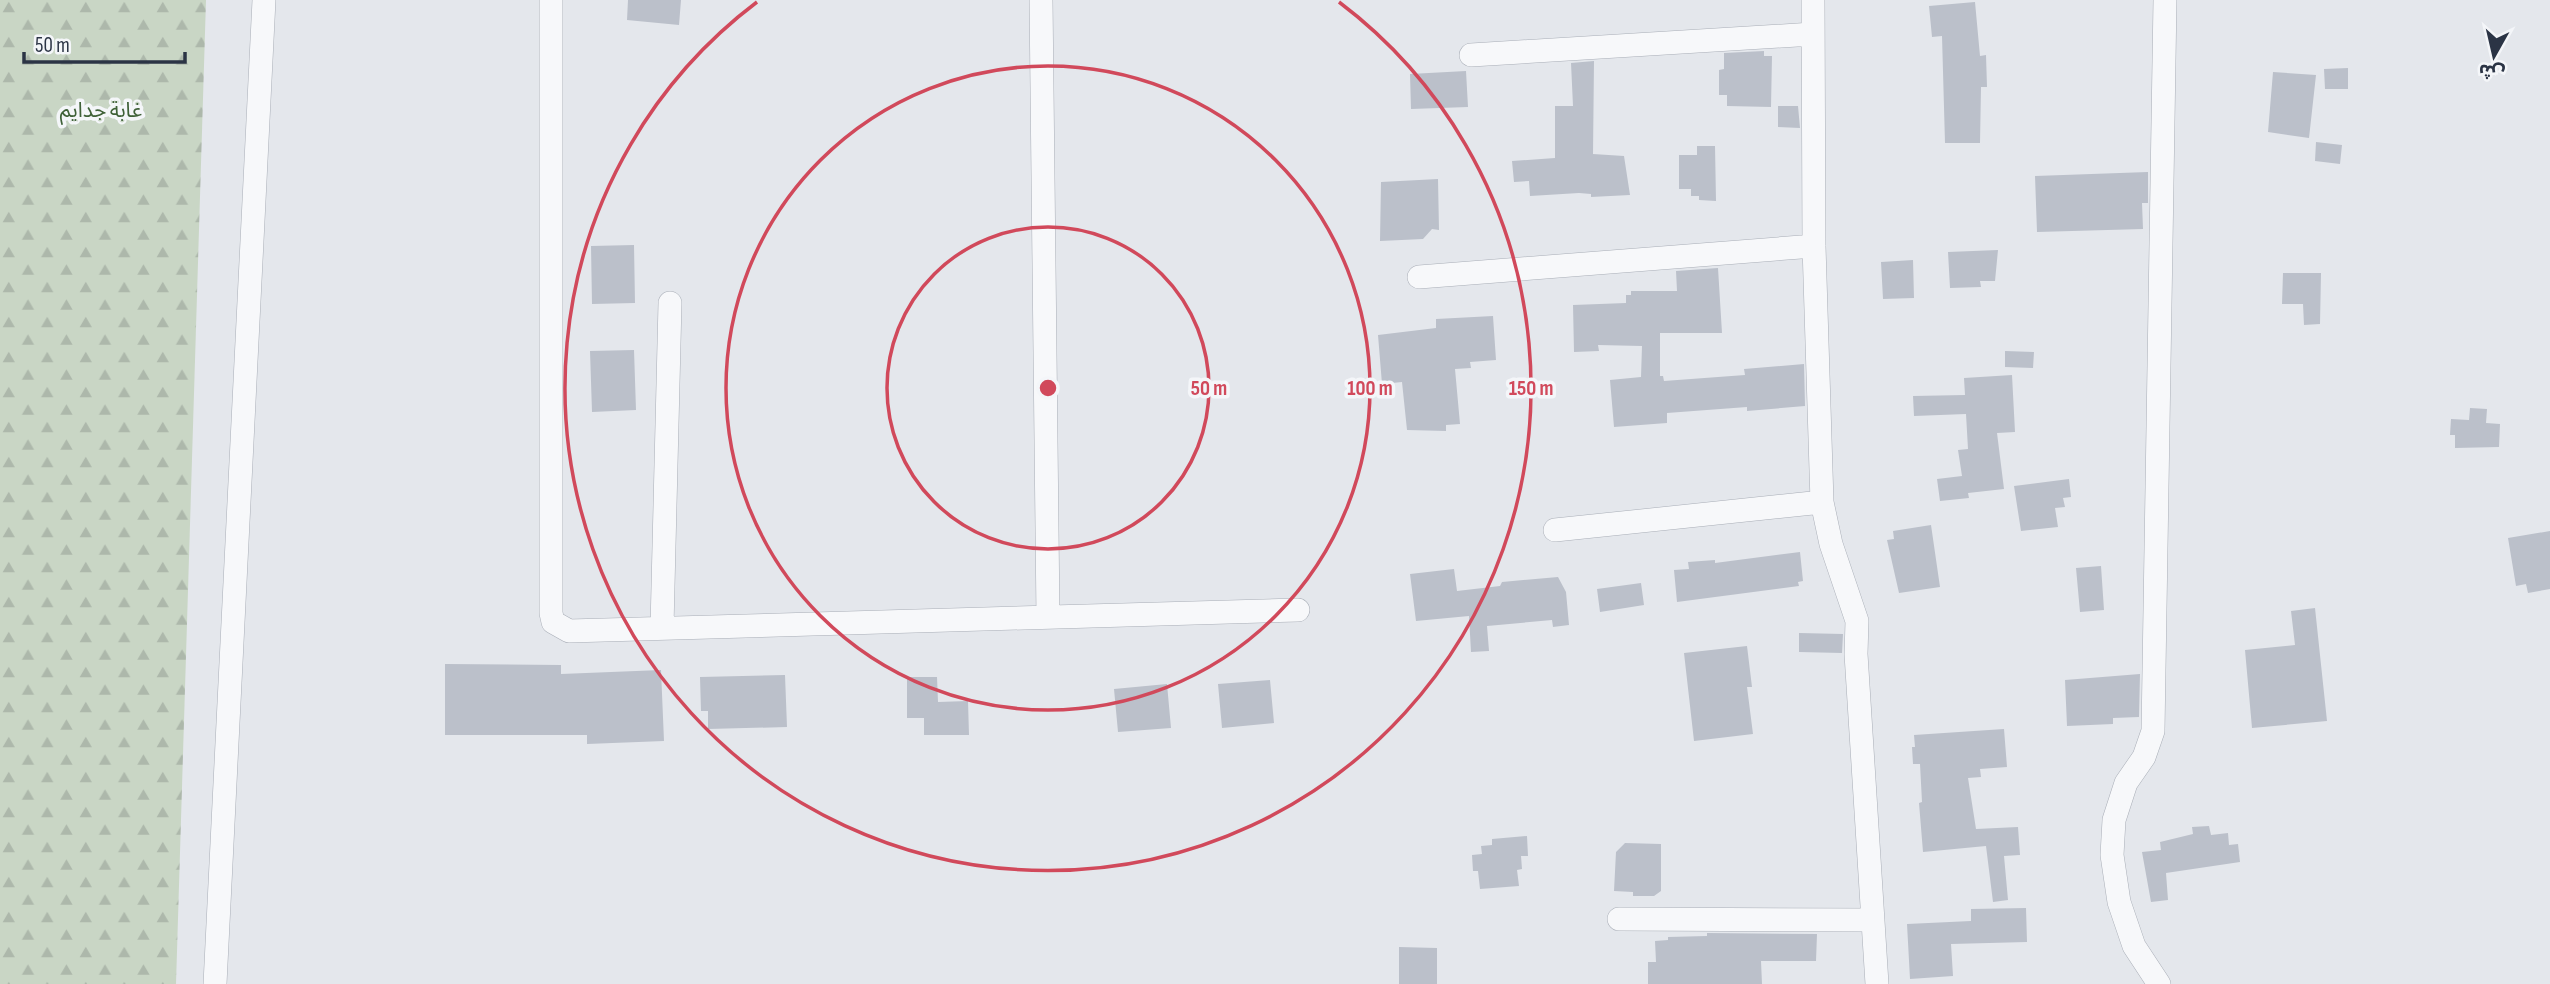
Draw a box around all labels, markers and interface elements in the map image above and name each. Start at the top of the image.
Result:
scale bar [24,21,186,65]
north arrow [2459,21,2529,91]
text: 50 m [35,33,70,58]
text: ش [2477,58,2506,85]
park label: غابة جدايم [60,98,142,125]
centre of rings [1036,376,1060,400]
text: 50 m [1191,376,1227,401]
text: 100 m [1347,376,1393,401]
text: 150 m [1509,376,1553,401]

